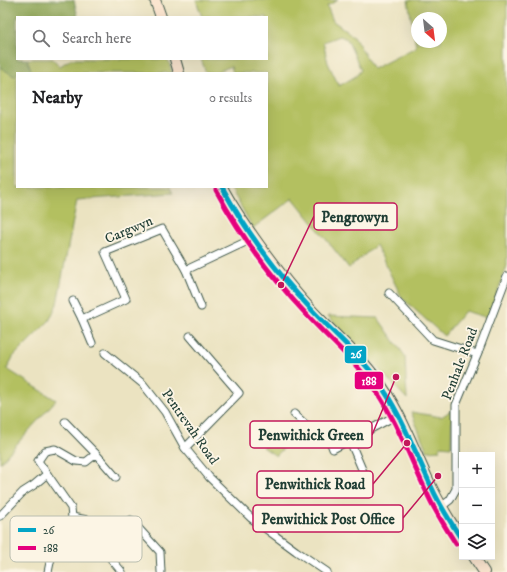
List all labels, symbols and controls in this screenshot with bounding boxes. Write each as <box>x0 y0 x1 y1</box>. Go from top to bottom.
north arrow <box>411 12 447 48</box>
search box <box>16 16 268 60</box>
icon: search <box>30 27 52 49</box>
text: Search here <box>62 29 131 48</box>
text: Nearby <box>32 87 82 109</box>
text: 0 results <box>209 90 252 106</box>
callout: Pengrowyn <box>314 203 397 230</box>
text: Pengrowyn <box>321 208 389 227</box>
street label: Cargwyn <box>102 212 156 248</box>
street label: Penhale Road <box>438 325 482 403</box>
line badge: 26 <box>344 345 367 364</box>
text: 26 <box>350 348 363 362</box>
line badge: 188 <box>354 371 384 390</box>
text: 188 <box>361 375 377 389</box>
street label: Pentrevah Road <box>157 386 223 468</box>
callout: Penwithick Green <box>250 421 372 448</box>
text: Penwithick Green <box>258 426 364 445</box>
map controls <box>459 452 495 560</box>
button: + <box>459 452 495 488</box>
callout: Penwithick Road <box>257 471 373 498</box>
text: Penwithick Road <box>265 475 366 494</box>
button: − <box>459 488 495 524</box>
callout: Penwithick Post Office <box>253 505 403 532</box>
text: Penwithick Post Office <box>261 510 395 529</box>
legend <box>10 516 142 562</box>
text: 26 <box>43 524 55 538</box>
button: layers <box>459 524 495 560</box>
text: 188 <box>43 542 59 556</box>

